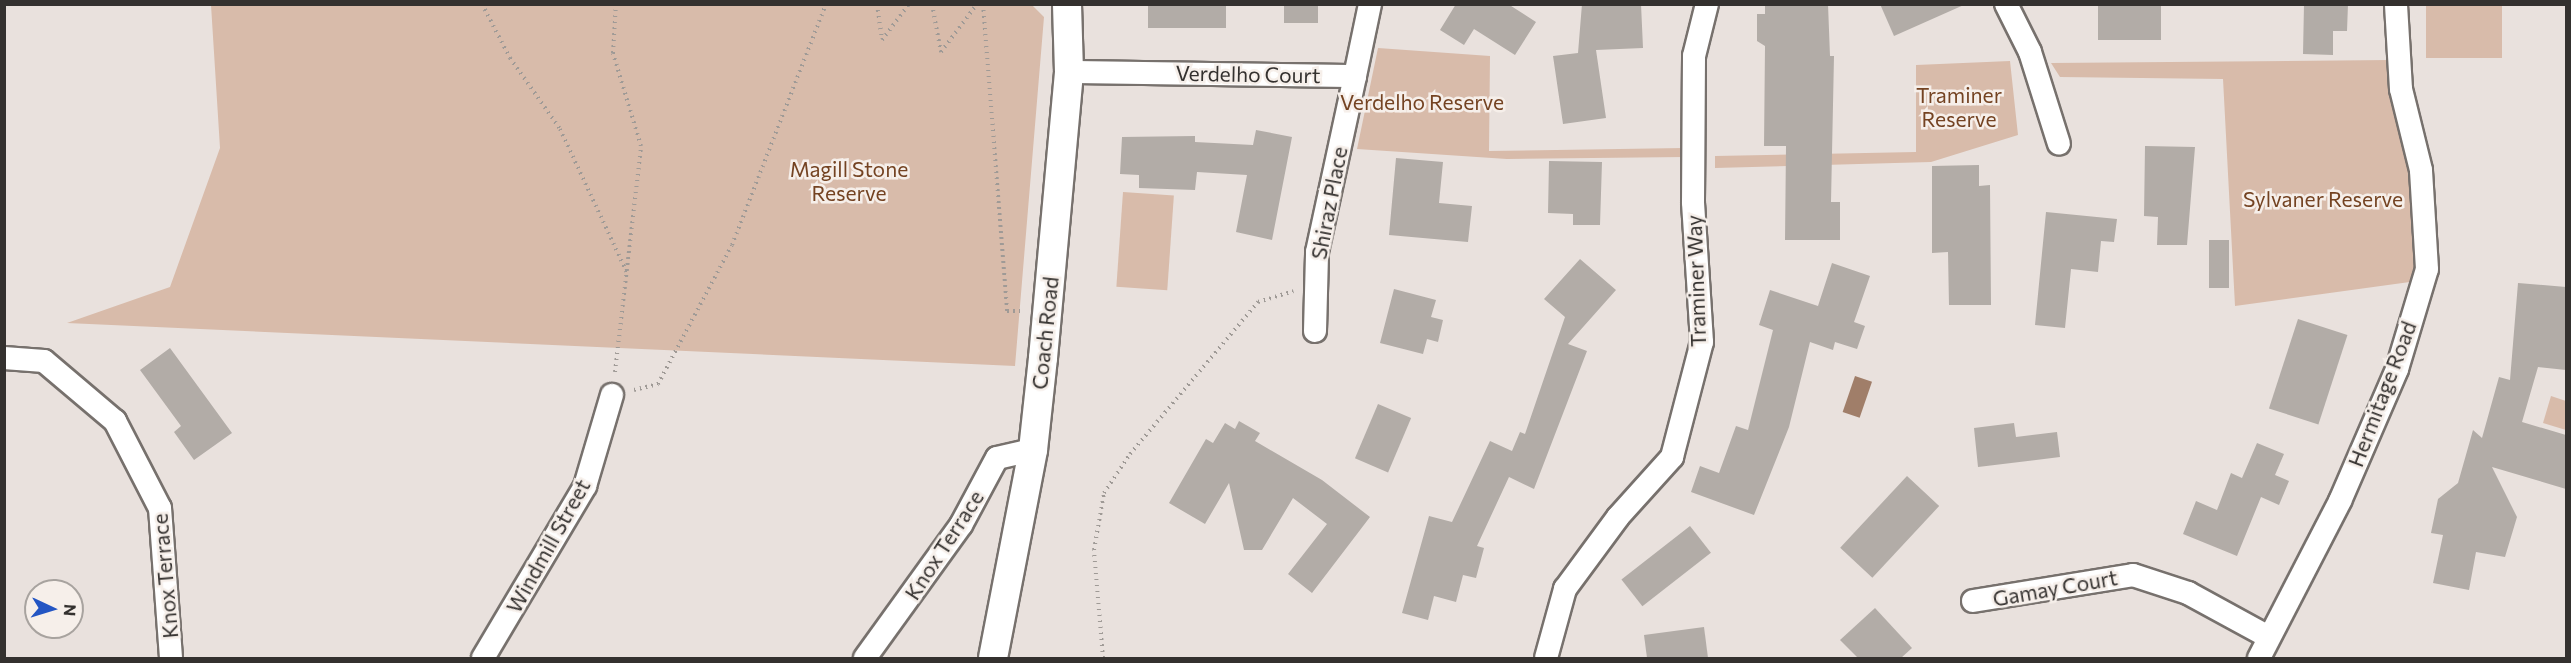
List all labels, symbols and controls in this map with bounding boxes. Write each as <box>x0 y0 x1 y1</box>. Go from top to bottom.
street label: Verdelho Court <box>1175 60 1321 88</box>
park label: Traminer Reserve <box>1916 82 2002 132</box>
park label: Verdelho Reserve <box>1340 89 1504 115</box>
street label: Shiraz Place <box>1306 144 1352 262</box>
park label: Magill Stone Reserve <box>790 156 908 206</box>
park label: Sylvaner Reserve <box>2243 186 2403 212</box>
street label: Traminer Way <box>1681 215 1711 347</box>
street label: Coach Road <box>1027 275 1063 391</box>
street label: Hermitage Road <box>2343 318 2421 470</box>
street label: Windmill Street <box>501 475 595 617</box>
street label: Knox Terrace <box>899 486 989 604</box>
street label: Knox Terrace <box>147 512 183 640</box>
street label: Gamay Court <box>1991 565 2119 611</box>
north arrow <box>24 579 84 639</box>
text: N <box>61 604 80 617</box>

